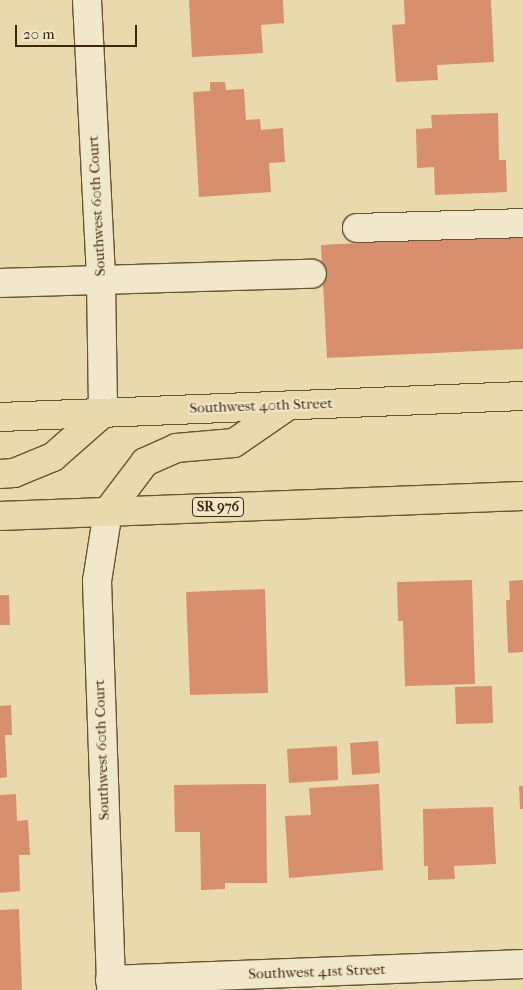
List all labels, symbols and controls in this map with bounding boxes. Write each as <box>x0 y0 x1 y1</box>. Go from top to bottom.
scale bar <box>18 15 140 47</box>
text: 20 m <box>23 25 55 43</box>
street label: Southwest 60th Court <box>84 135 110 277</box>
street label: Southwest 40th Street <box>189 395 333 417</box>
road number: SR 976 <box>192 496 244 518</box>
street label: Southwest 60th Court <box>91 679 113 821</box>
street label: Southwest 41st Street <box>248 961 386 983</box>

